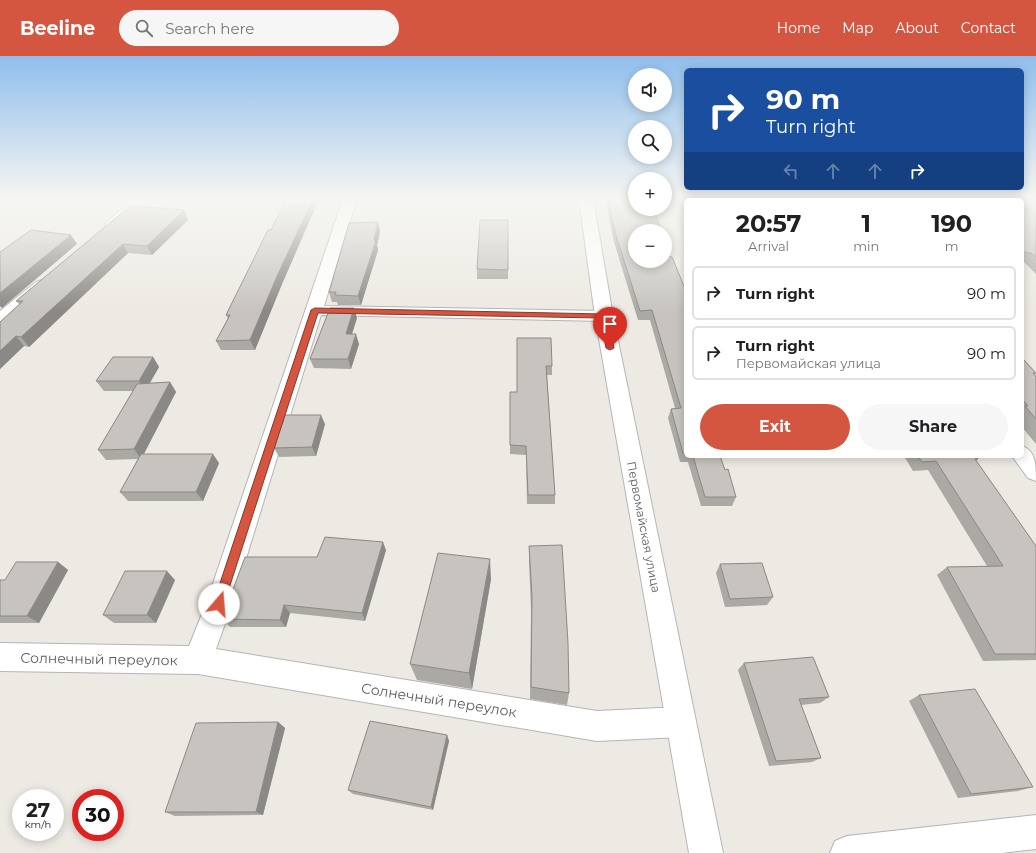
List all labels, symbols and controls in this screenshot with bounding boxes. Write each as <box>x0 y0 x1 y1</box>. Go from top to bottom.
search box <box>119 10 399 46</box>
text: Beeline <box>20 17 95 40</box>
icon: search <box>133 17 155 39</box>
text: Search here <box>165 19 254 38</box>
text: Home <box>777 19 820 37</box>
text: Map <box>842 19 873 37</box>
text: About <box>895 19 939 37</box>
text: Contact <box>961 19 1016 37</box>
map controls <box>628 68 672 268</box>
button: sound <box>628 68 672 112</box>
text: 90 m <box>766 82 840 116</box>
icon: right <box>700 84 752 136</box>
text: Turn right <box>766 116 856 138</box>
button: search <box>628 120 672 164</box>
icon: left <box>780 160 802 182</box>
icon: ahead <box>822 160 844 182</box>
icon: ahead <box>864 160 886 182</box>
icon: right <box>906 160 928 182</box>
button: + <box>628 172 672 216</box>
text: 20:57 <box>736 209 801 238</box>
text: 1 <box>862 209 871 238</box>
text: 190 <box>931 209 972 238</box>
button: − <box>628 224 672 268</box>
text: Arrival <box>748 238 789 254</box>
text: min <box>853 238 879 254</box>
text: m <box>945 238 959 254</box>
icon: right <box>702 282 724 304</box>
text: Turn right <box>736 284 815 303</box>
text: 90 m <box>967 284 1006 303</box>
pin <box>593 307 627 348</box>
icon: arrive <box>599 313 621 335</box>
text: Turn right <box>736 336 815 355</box>
icon: right <box>702 342 724 364</box>
text: 90 m <box>967 344 1006 363</box>
text: Первомайская улица <box>736 355 881 371</box>
button: Exit <box>700 404 850 450</box>
button: Share <box>858 404 1008 450</box>
street label: Первомайская улица <box>624 460 664 594</box>
position arrow <box>198 583 240 625</box>
street label: Солнечный переулок <box>20 649 178 669</box>
street label: Солнечный переулок <box>360 679 518 721</box>
speed limit sign: 30 <box>72 789 124 841</box>
text: 27 <box>26 798 50 822</box>
text: km/h <box>25 818 51 831</box>

